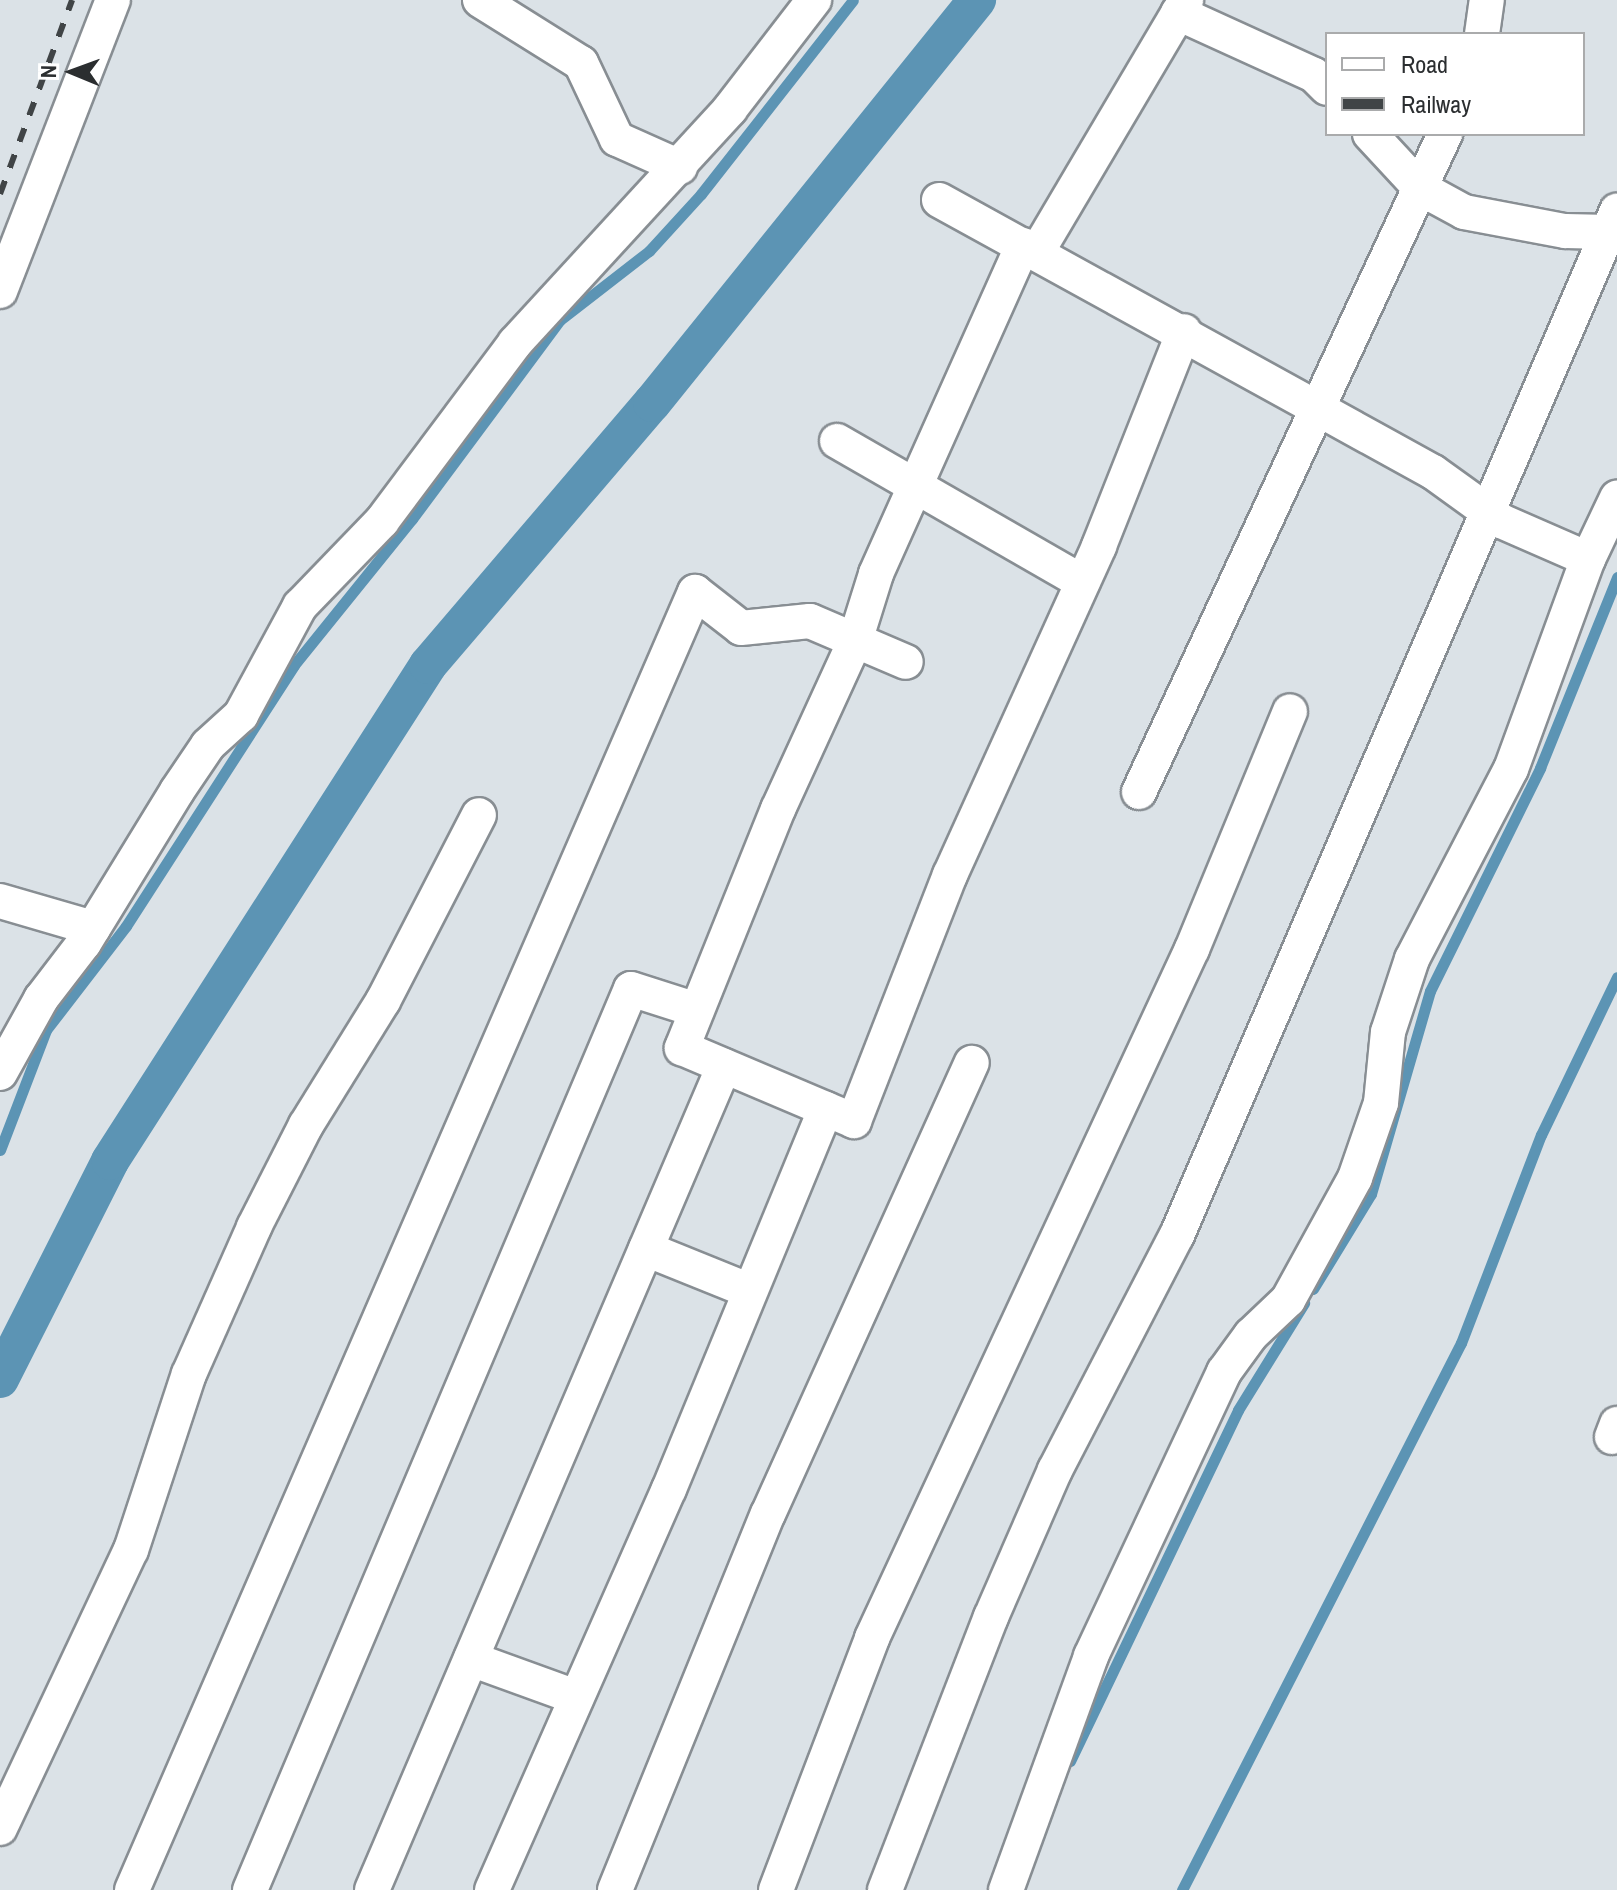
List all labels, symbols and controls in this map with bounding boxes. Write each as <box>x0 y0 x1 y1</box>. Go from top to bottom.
north arrow <box>32 32 112 112</box>
legend <box>1325 32 1585 136</box>
text: Road <box>1401 48 1448 80</box>
text: N <box>33 65 63 78</box>
text: Railway <box>1401 88 1471 120</box>

